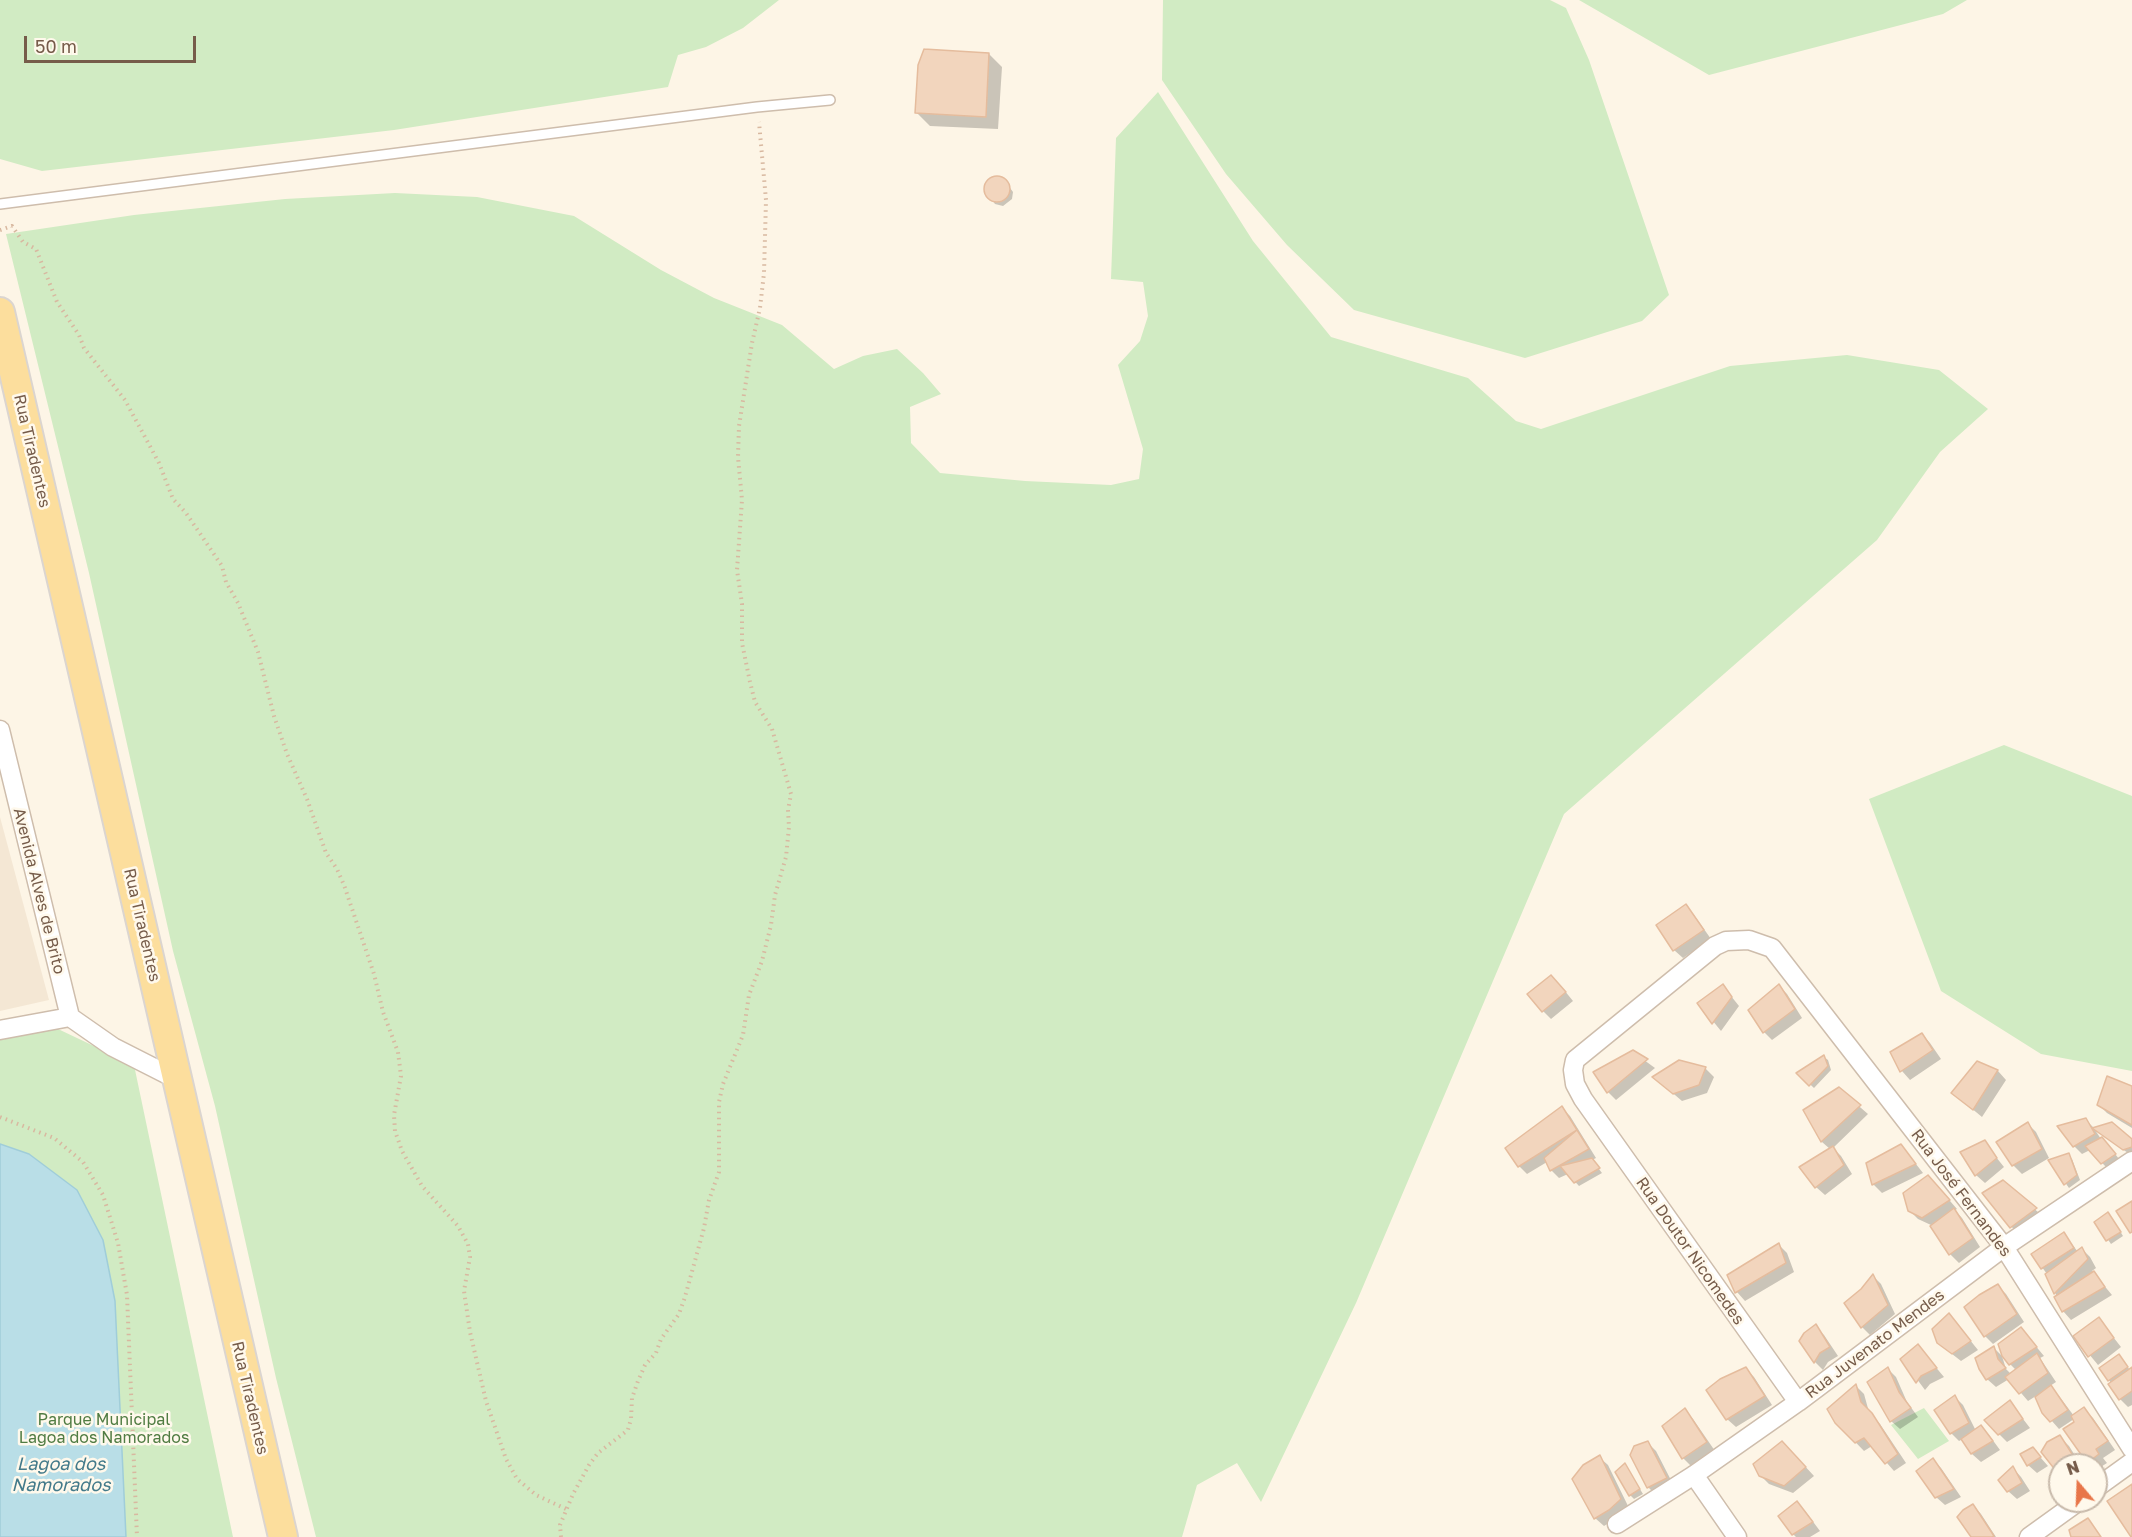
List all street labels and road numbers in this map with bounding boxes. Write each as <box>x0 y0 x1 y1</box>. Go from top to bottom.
street label: Rua Tiradentes <box>10 393 54 509</box>
street label: Avenida Alves de Brito <box>9 806 69 976</box>
street label: Rua Tiradentes <box>120 867 164 983</box>
street label: Rua José Fernandes <box>1907 1125 2015 1261</box>
street label: Rua Doutor Nicomedes <box>1632 1173 1748 1329</box>
street label: Rua Juvenato Mendes <box>1802 1285 1948 1403</box>
street label: Rua Tiradentes <box>228 1340 272 1456</box>

